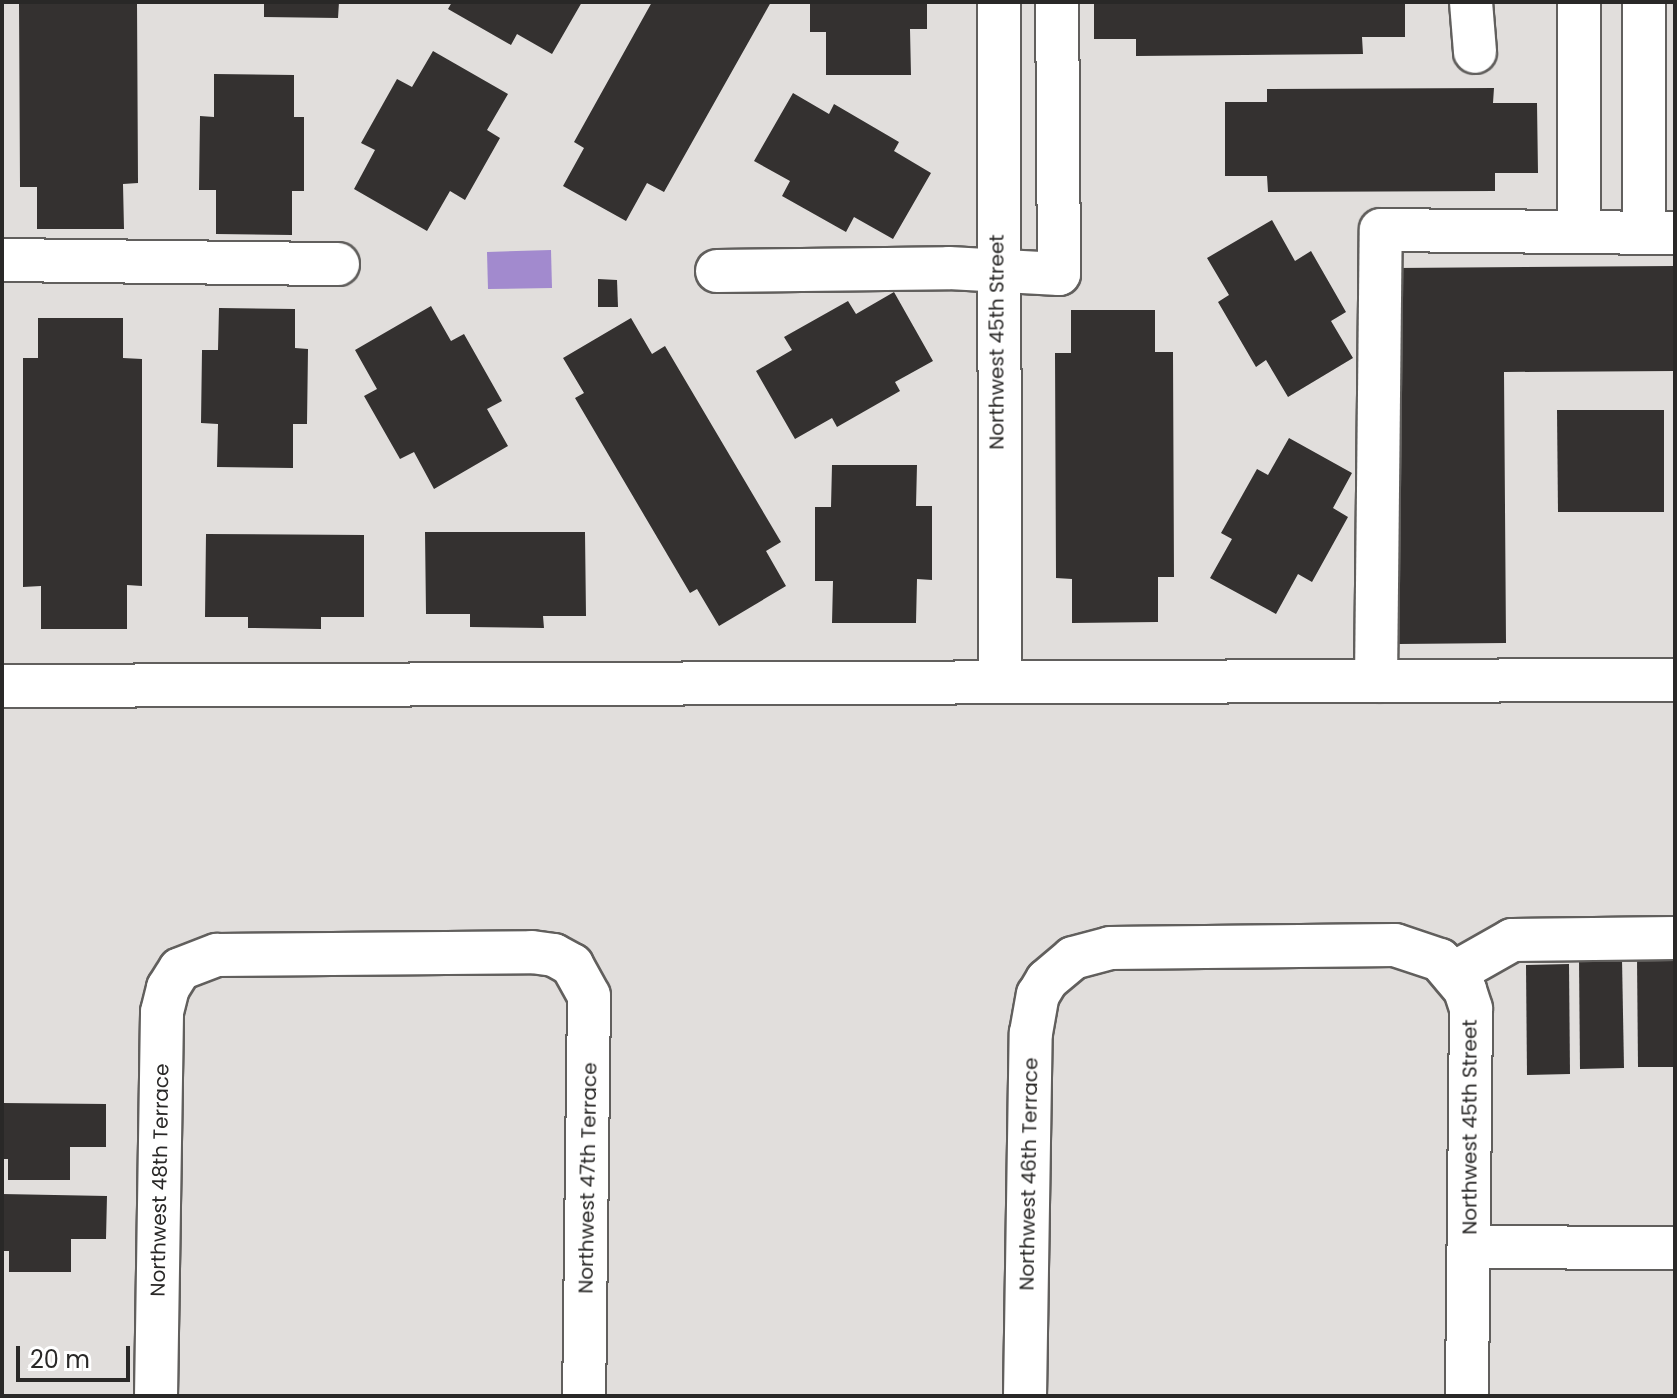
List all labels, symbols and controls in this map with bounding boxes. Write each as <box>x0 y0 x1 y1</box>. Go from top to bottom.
street label: Northwest 45th Street <box>985 234 1009 450</box>
street label: Northwest 45th Street <box>1458 1019 1482 1235</box>
street label: Northwest 46th Terrace <box>1015 1057 1043 1291</box>
street label: Northwest 47th Terrace <box>574 1062 602 1294</box>
street label: Northwest 48th Terrace <box>146 1063 174 1297</box>
scale bar <box>20 1330 134 1380</box>
text: 20 m <box>30 1343 90 1376</box>

